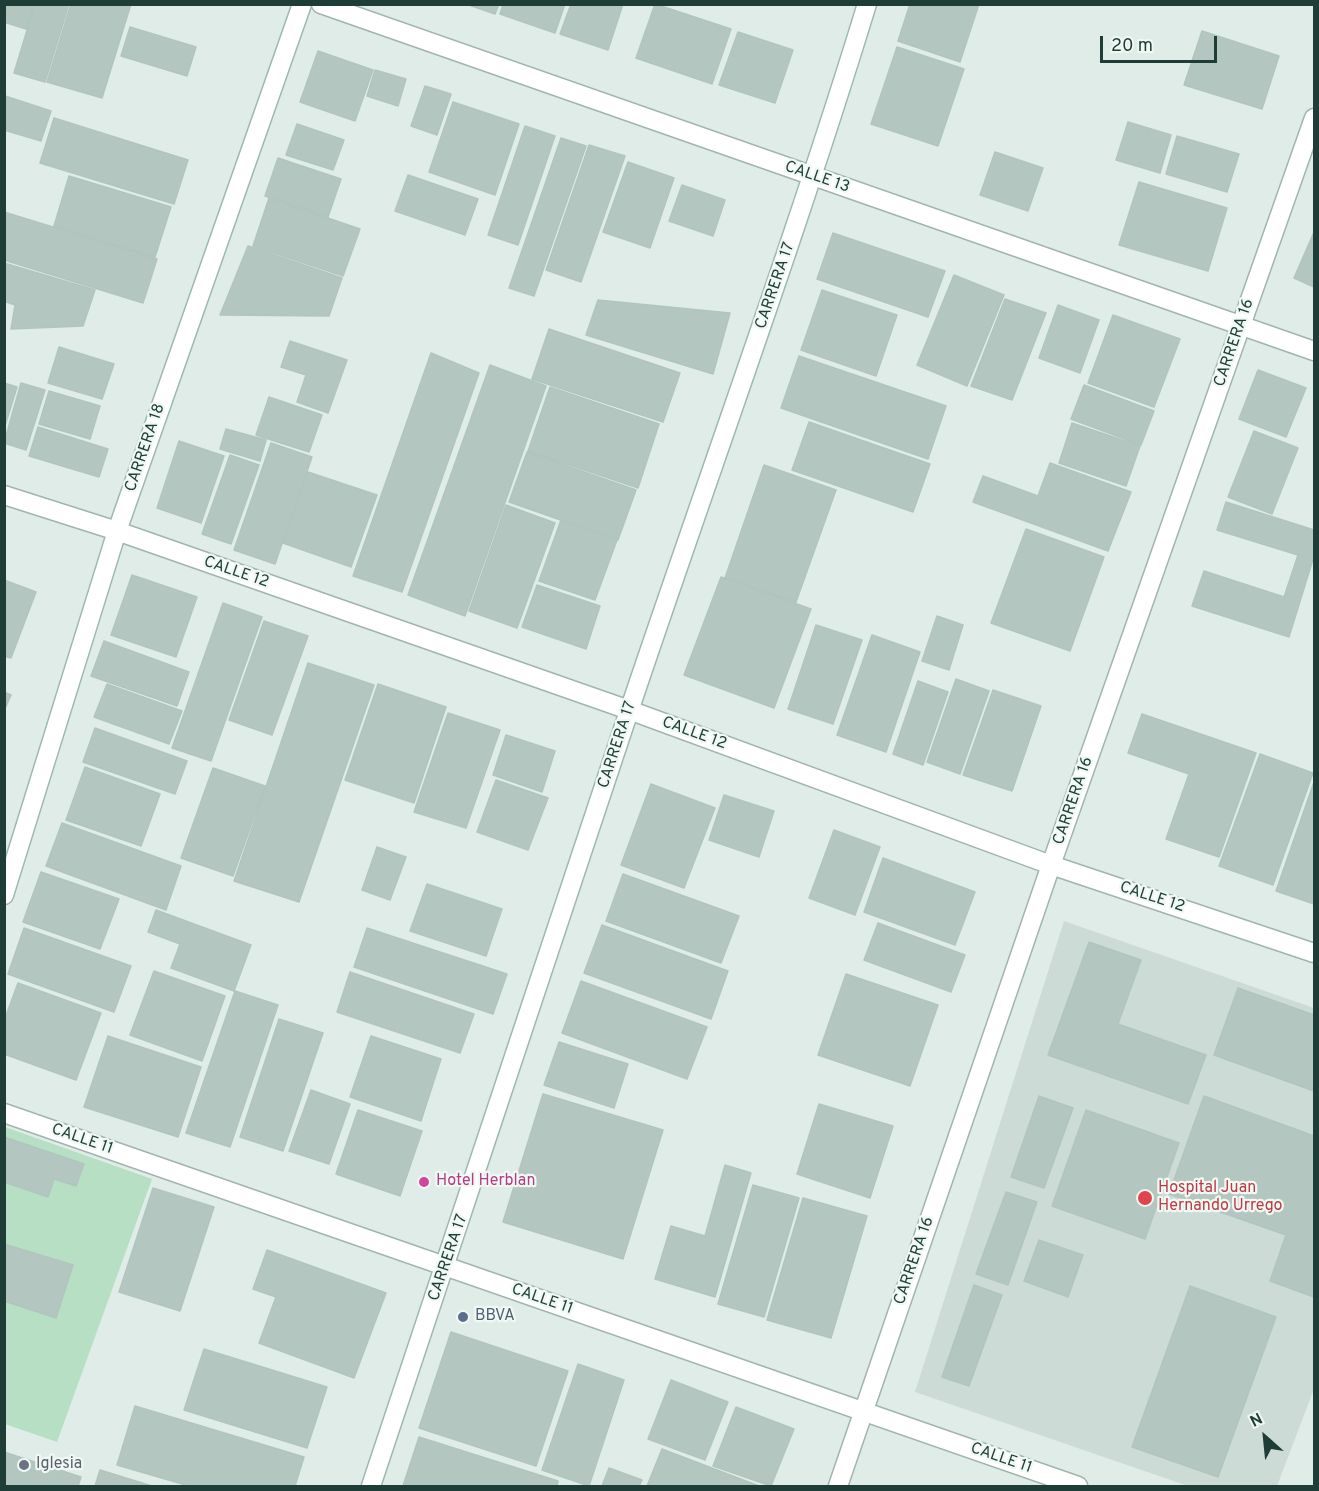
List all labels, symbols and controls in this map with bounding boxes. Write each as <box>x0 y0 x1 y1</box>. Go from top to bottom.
scale bar <box>1103 24 1220 62</box>
text: 20 m <box>1111 35 1153 58</box>
street label: CALLE 13 <box>782 158 852 198</box>
street label: CARRERA 17 <box>752 240 800 332</box>
street label: CARRERA 16 <box>1211 297 1259 389</box>
street label: CARRERA 18 <box>122 401 170 495</box>
street label: CALLE 12 <box>201 553 271 593</box>
street label: CARRERA 17 <box>595 699 641 791</box>
street label: CALLE 12 <box>659 713 729 755</box>
street label: CARRERA 16 <box>1050 755 1098 847</box>
street label: CALLE 12 <box>1117 878 1187 918</box>
street label: CALLE 11 <box>49 1121 115 1159</box>
place label: Hotel Herblan <box>436 1172 535 1192</box>
marker: Hotel Herblan <box>417 1175 431 1189</box>
place label: Hospital Juan Hernando Urrego <box>1158 1179 1283 1217</box>
marker: Hospital Juan Hernando Urrego <box>1136 1189 1154 1207</box>
street label: CARRERA 17 <box>425 1212 473 1304</box>
street label: CARRERA 16 <box>891 1215 939 1307</box>
street label: CALLE 11 <box>509 1281 575 1319</box>
place label: BBVA <box>475 1307 515 1327</box>
marker: BBVA <box>456 1310 470 1324</box>
north arrow <box>1235 1407 1295 1467</box>
text: N <box>1247 1409 1266 1432</box>
street label: CALLE 11 <box>968 1440 1034 1478</box>
place label: Iglesia <box>36 1455 82 1475</box>
marker: Iglesia <box>17 1458 31 1472</box>

